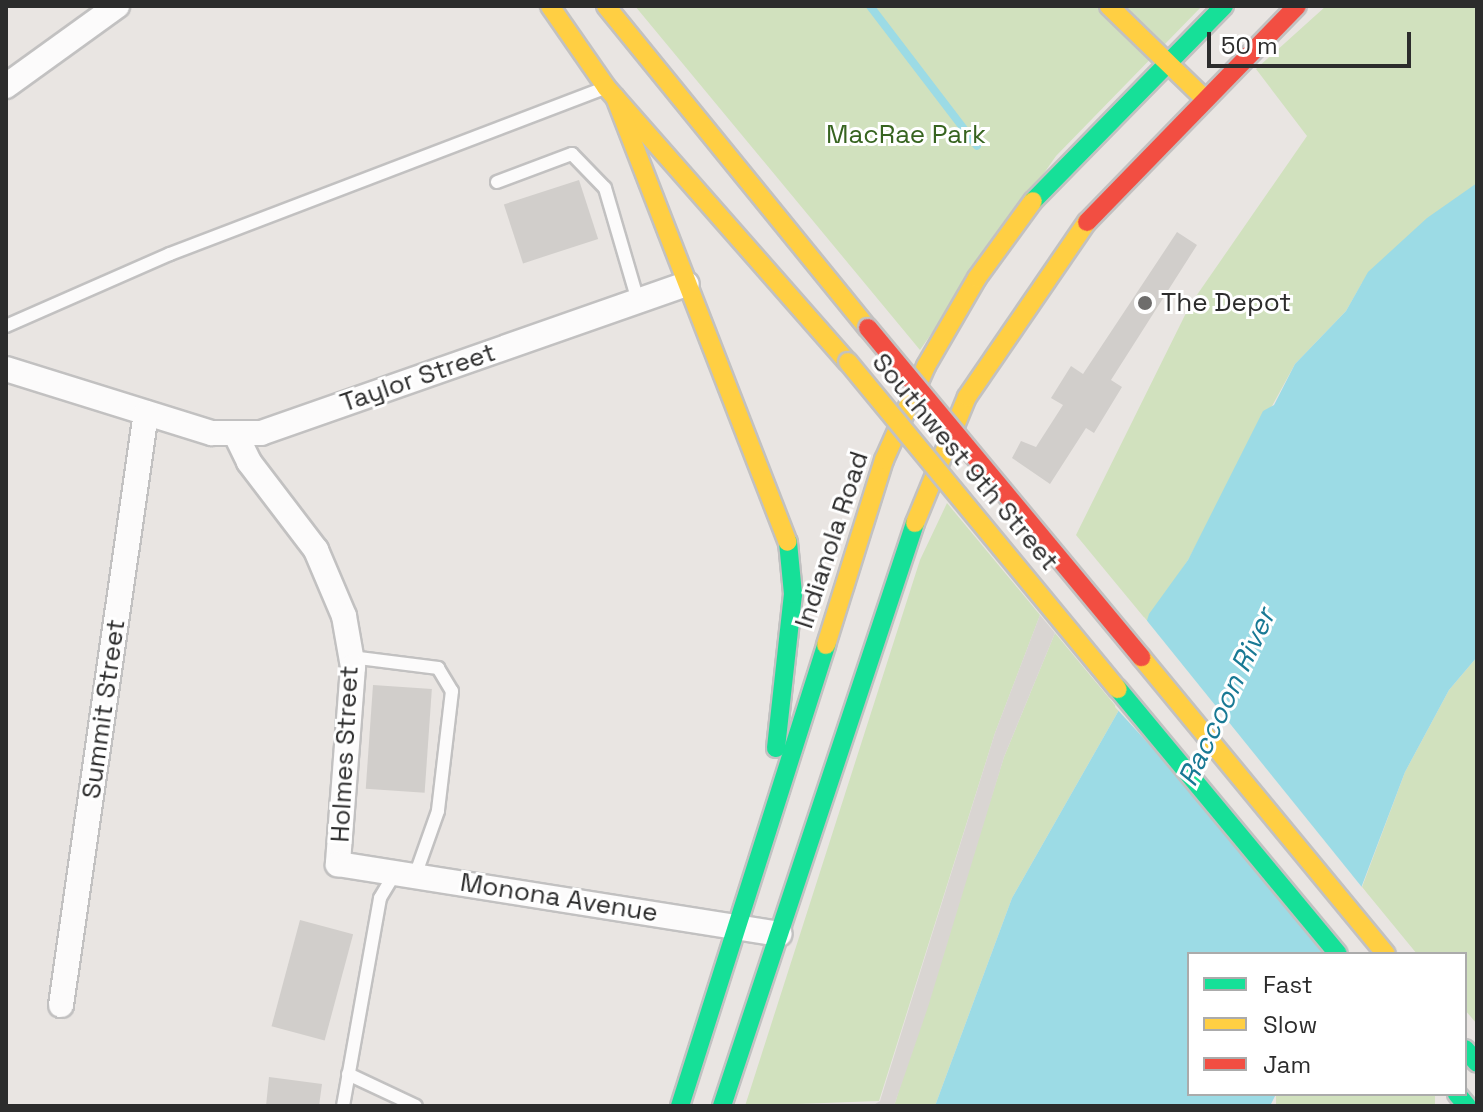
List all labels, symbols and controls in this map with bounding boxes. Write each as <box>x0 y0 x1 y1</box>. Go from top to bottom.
scale bar <box>1211 16 1415 66</box>
text: 50 m <box>1221 30 1278 61</box>
park label: MacRae Park <box>826 119 986 151</box>
place label: The Depot <box>1161 287 1291 319</box>
marker: The Depot <box>1136 294 1154 312</box>
street label: Taylor Street <box>336 337 500 419</box>
street label: Southwest 9th Street <box>865 347 1065 577</box>
street label: Indianola Road <box>789 448 875 632</box>
water label: Raccoon River <box>1170 603 1282 791</box>
street label: Summit Street <box>76 617 132 801</box>
street label: Holmes Street <box>325 665 365 843</box>
street label: Monona Avenue <box>458 867 660 929</box>
legend <box>1187 952 1467 1096</box>
text: Fast <box>1263 969 1313 1000</box>
text: Slow <box>1263 1009 1317 1040</box>
text: Jam <box>1263 1049 1311 1080</box>

